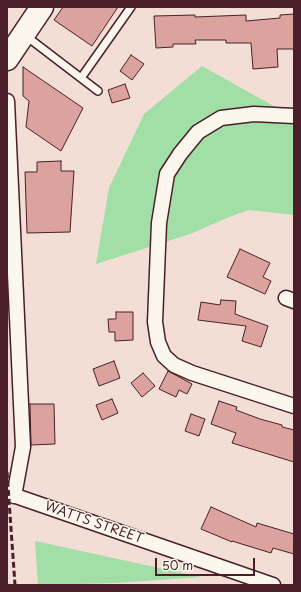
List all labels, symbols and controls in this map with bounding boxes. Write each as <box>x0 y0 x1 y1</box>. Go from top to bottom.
street label: WATTS STREET <box>43 499 145 547</box>
scale bar <box>157 550 257 576</box>
text: 50 m <box>162 556 193 574</box>

